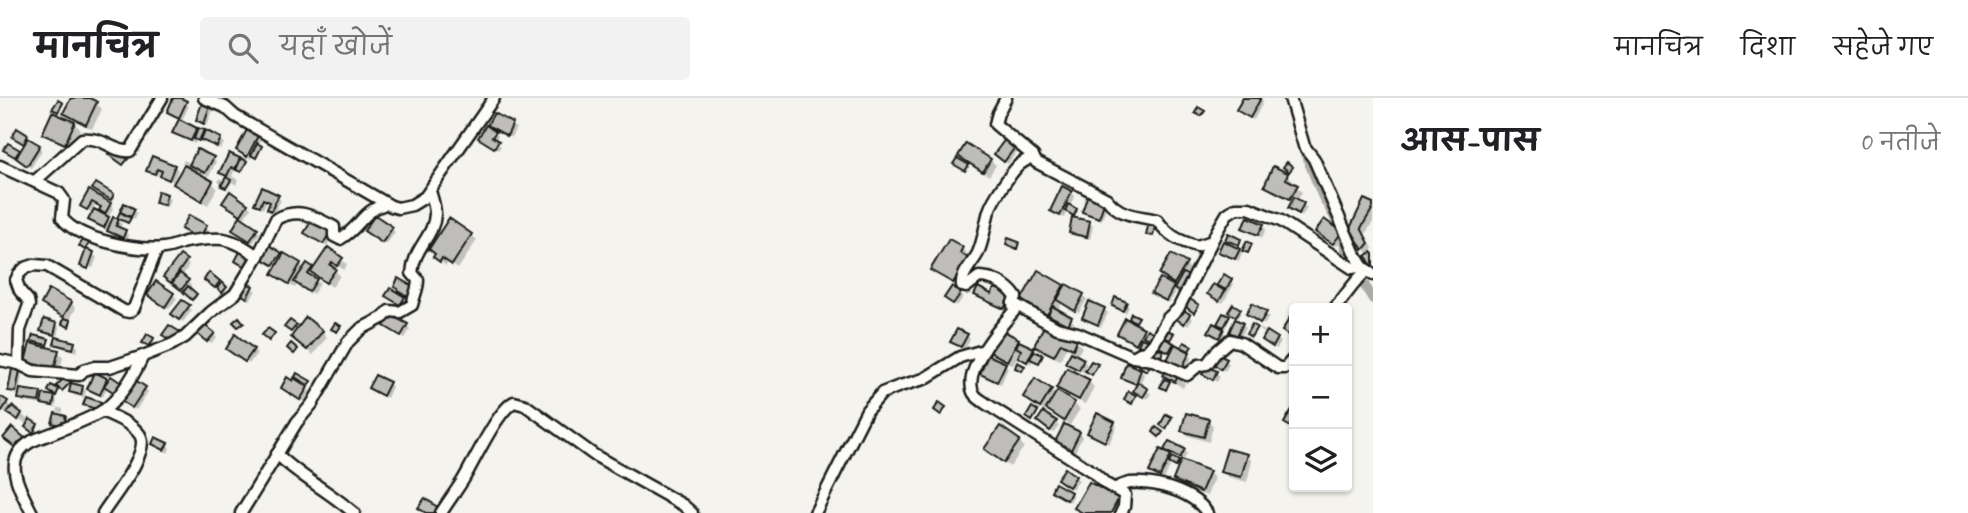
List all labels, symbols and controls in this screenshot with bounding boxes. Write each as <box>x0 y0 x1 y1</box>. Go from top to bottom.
search box <box>200 17 690 80</box>
text: मानचित्र <box>35 26 158 70</box>
icon: search <box>224 29 262 67</box>
text: यहाँ खोजें <box>280 31 392 65</box>
text: मानचित्र <box>1615 33 1703 64</box>
text: दिशा <box>1741 33 1795 64</box>
text: सहेजे गए <box>1833 33 1933 64</box>
text: आस-पास <box>1401 123 1539 162</box>
text: 0 नतीजे <box>1861 129 1940 159</box>
map controls <box>1289 303 1352 492</box>
button: + <box>1289 303 1352 366</box>
button: − <box>1289 366 1352 429</box>
button: layers <box>1289 429 1352 492</box>

